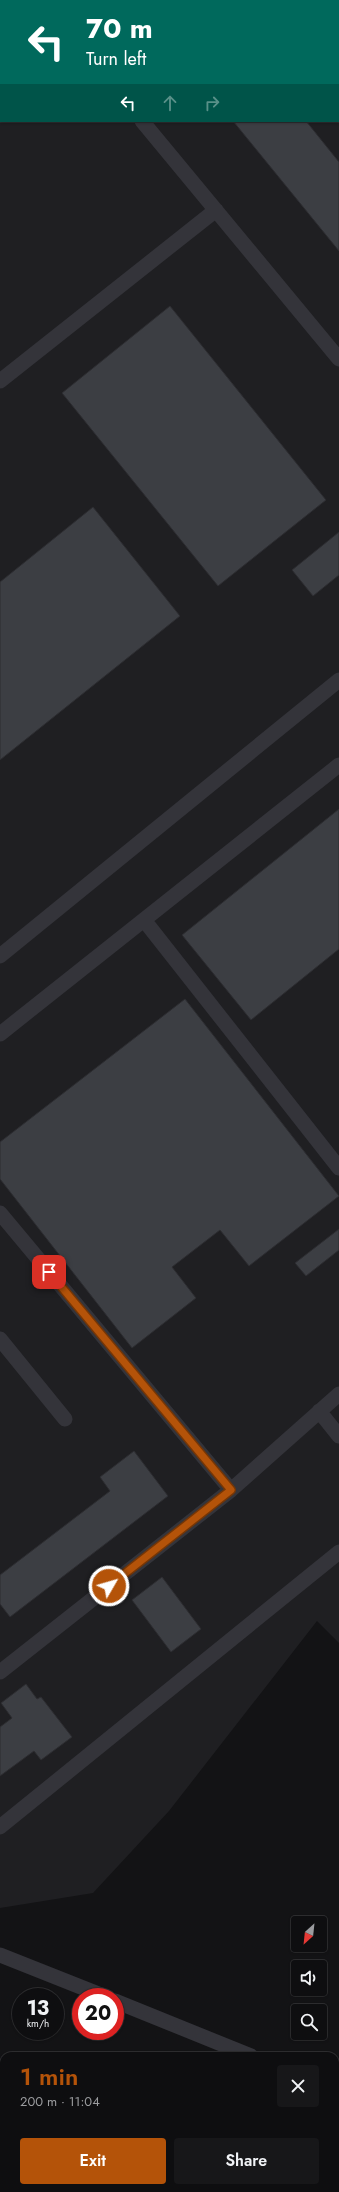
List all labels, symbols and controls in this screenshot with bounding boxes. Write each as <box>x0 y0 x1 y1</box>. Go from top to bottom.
text: 70 m <box>86 8 153 49</box>
icon: left <box>20 16 72 68</box>
text: Turn left <box>86 46 146 72</box>
icon: left <box>117 92 139 114</box>
icon: ahead <box>159 92 181 114</box>
icon: right <box>201 92 223 114</box>
pin <box>32 1255 66 1289</box>
icon: arrive <box>38 1261 60 1283</box>
position arrow <box>88 1565 130 1607</box>
north arrow <box>291 1916 327 1952</box>
map controls <box>291 1916 327 2040</box>
button: sound <box>291 1960 327 1996</box>
speed limit sign: 20 <box>72 1988 124 2040</box>
text: 13 <box>27 1994 49 2023</box>
button: search <box>291 2004 327 2040</box>
text: km/h <box>27 2016 49 2031</box>
text: 1 min <box>20 2059 78 2094</box>
button: close <box>277 2065 319 2107</box>
text: 200 m · 11:04 <box>20 2092 100 2111</box>
button: Exit <box>20 2138 166 2184</box>
button: Share <box>174 2138 319 2184</box>

